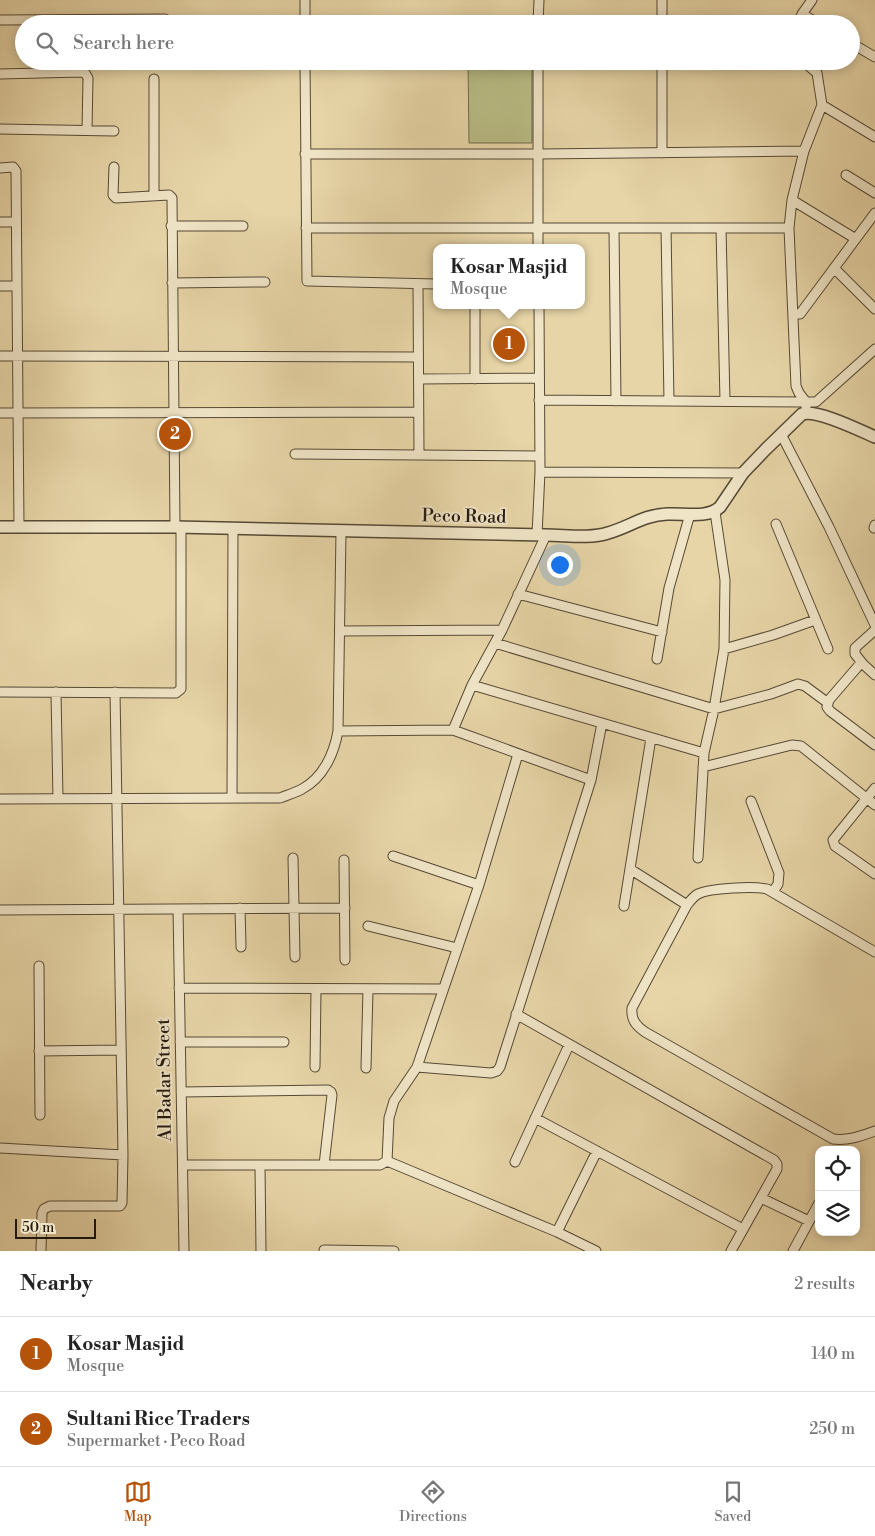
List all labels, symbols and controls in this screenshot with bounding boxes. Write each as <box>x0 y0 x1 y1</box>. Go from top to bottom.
search box <box>15 15 860 70</box>
icon: search <box>33 29 61 57</box>
text: Search here <box>73 31 174 55</box>
popup <box>433 244 585 309</box>
text: Kosar Masjid <box>450 255 568 279</box>
text: Mosque <box>450 279 507 299</box>
pin: 1 <box>493 325 525 363</box>
pin: 2 <box>159 415 191 453</box>
street label: Peco Road <box>421 504 507 529</box>
your location <box>547 552 573 578</box>
street label: Al Badar Street <box>152 1018 177 1143</box>
map controls <box>815 1146 860 1236</box>
button: locate <box>815 1146 860 1191</box>
button: layers <box>815 1191 860 1236</box>
scale bar <box>15 1216 96 1239</box>
text: 50 m <box>22 1219 54 1237</box>
text: Nearby <box>20 1271 93 1297</box>
text: 2 results <box>794 1274 855 1294</box>
text: Kosar Masjid <box>67 1332 185 1356</box>
text: 1 <box>32 1344 40 1364</box>
text: 140 m <box>811 1344 855 1364</box>
text: Mosque <box>67 1356 124 1376</box>
text: Sultani Rice Traders <box>67 1407 250 1431</box>
text: 2 <box>31 1419 41 1439</box>
text: 250 m <box>809 1419 855 1439</box>
text: Supermarket · Peco Road <box>67 1431 245 1451</box>
tab: Map <box>124 1478 152 1526</box>
tab: Directions <box>399 1478 467 1526</box>
tab: Saved <box>714 1478 751 1526</box>

